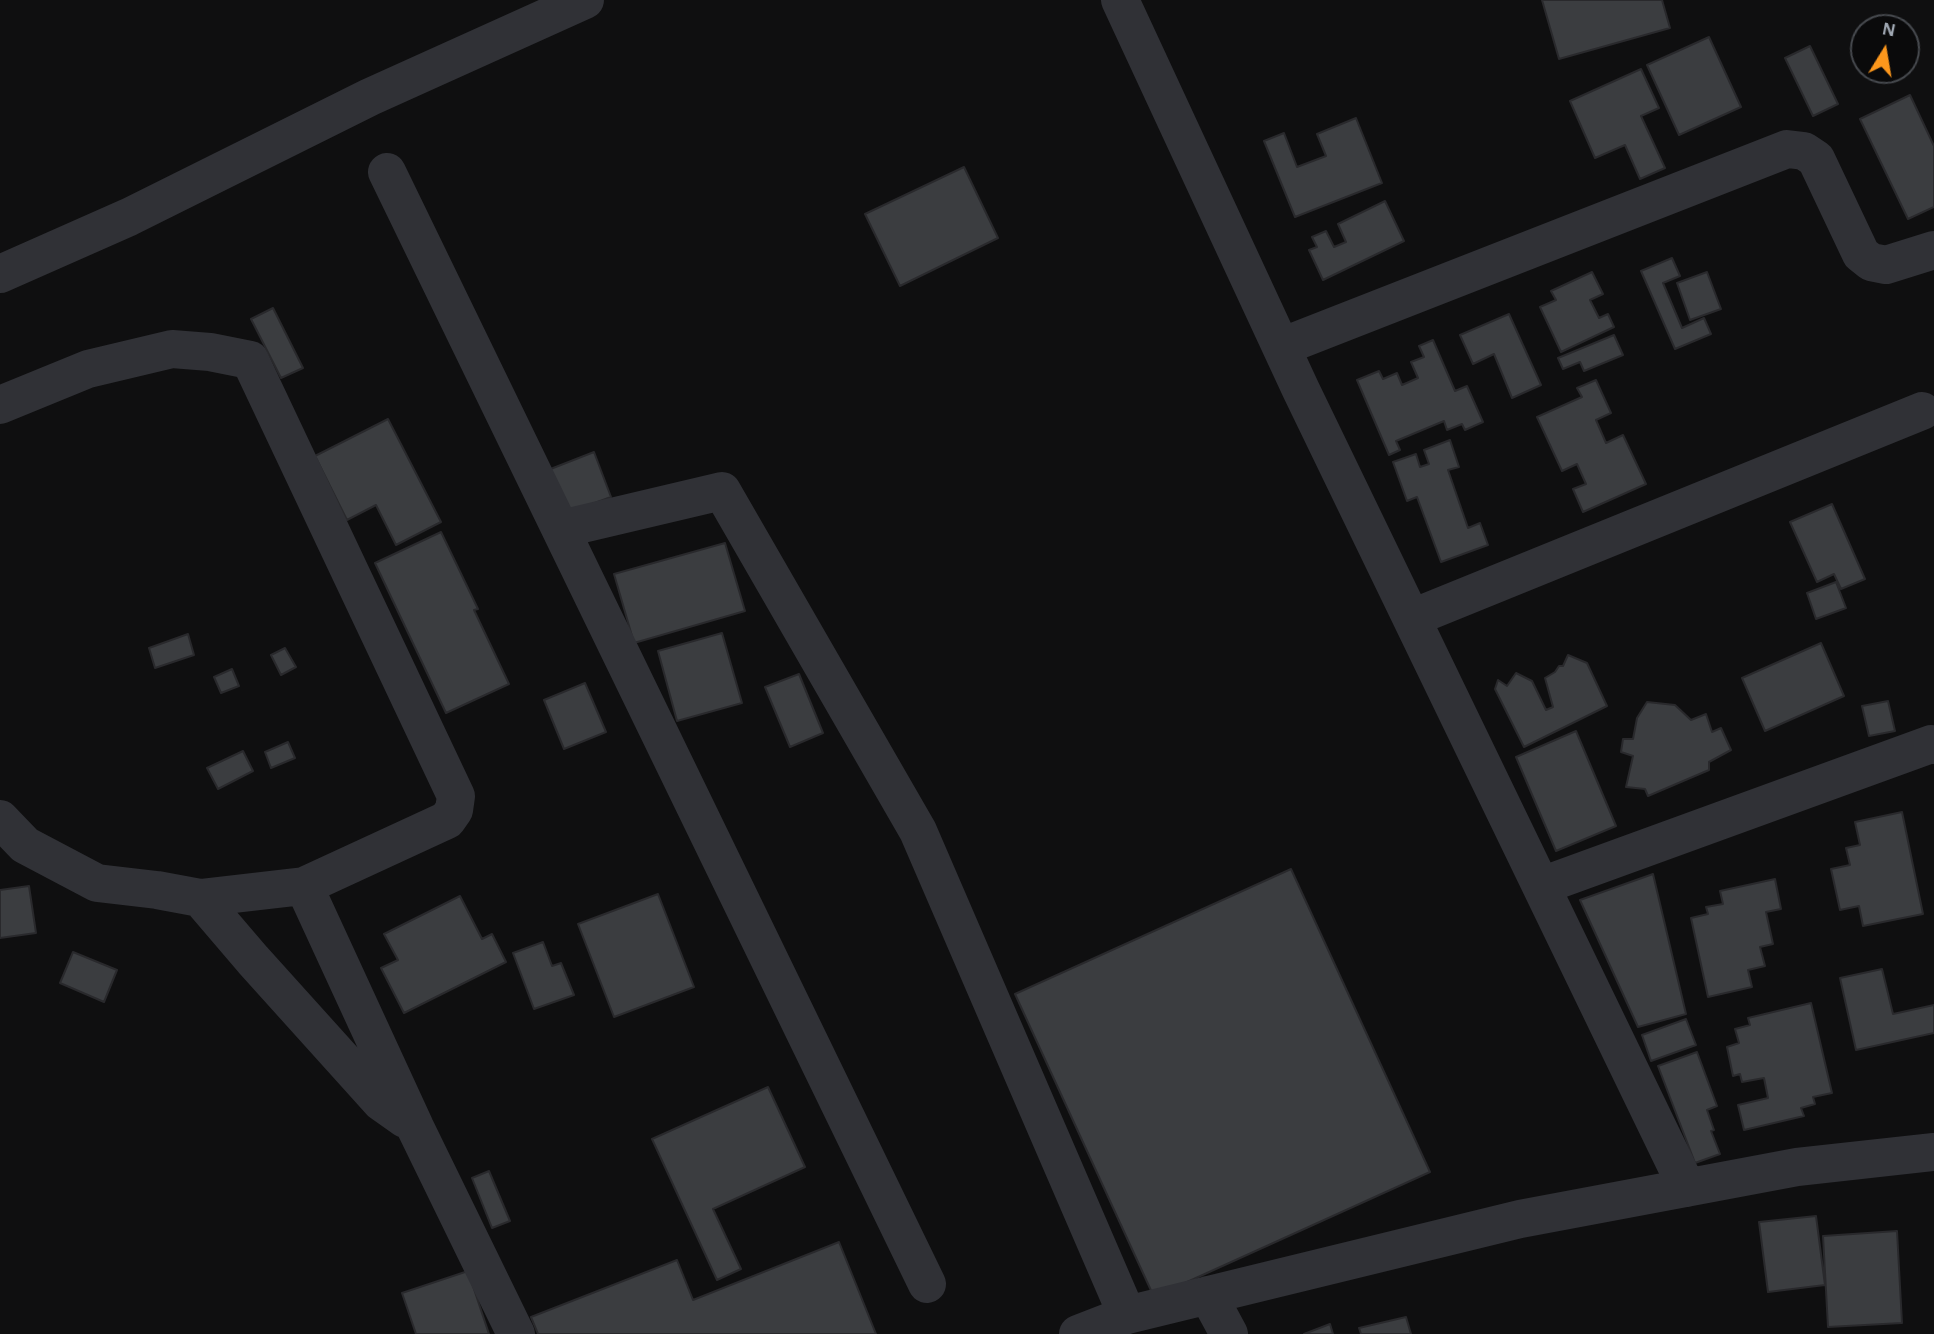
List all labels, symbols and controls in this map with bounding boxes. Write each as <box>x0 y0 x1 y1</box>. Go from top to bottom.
north arrow <box>1850 14 1920 84</box>
text: N <box>1880 19 1897 40</box>

